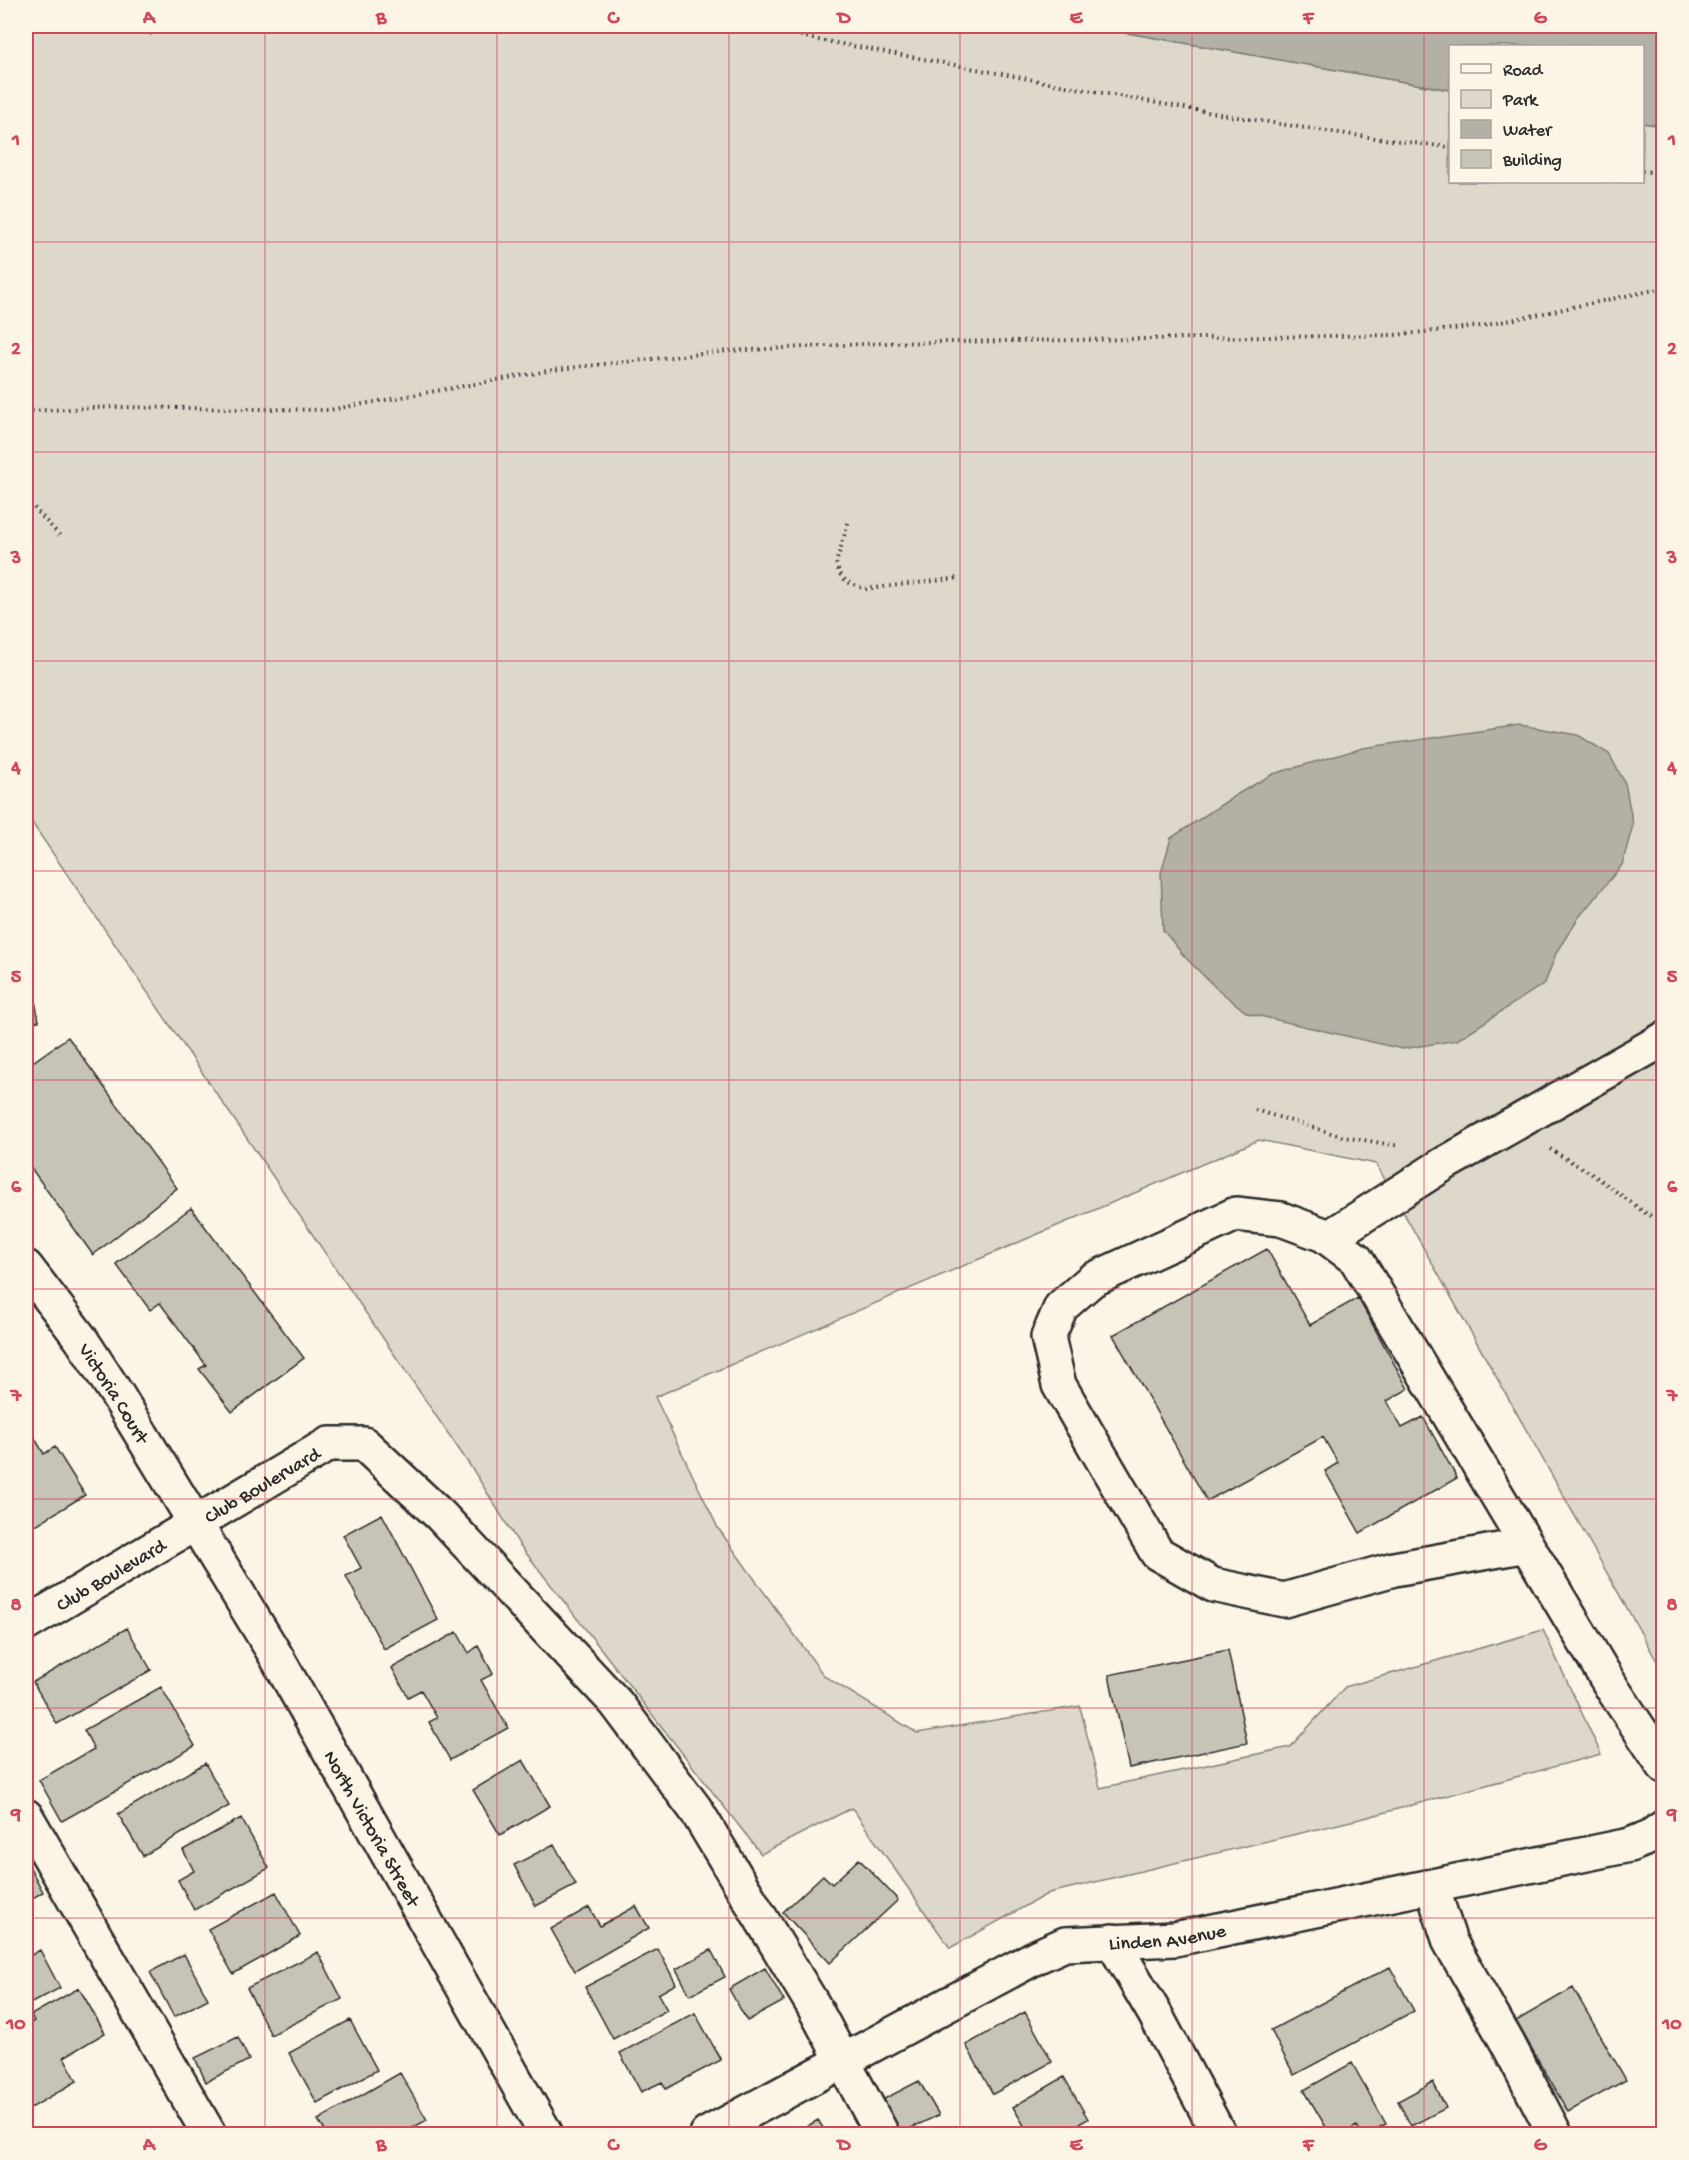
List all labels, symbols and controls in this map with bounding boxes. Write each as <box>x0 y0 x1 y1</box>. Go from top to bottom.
text: A <box>142 8 157 31</box>
text: B <box>375 8 387 31</box>
text: C <box>607 8 621 31</box>
text: D <box>835 8 851 31</box>
text: E <box>1070 8 1084 31</box>
text: F <box>1302 8 1315 31</box>
text: G <box>1534 8 1548 31</box>
legend <box>1449 45 1644 183</box>
text: Road <box>1503 61 1544 82</box>
text: Park <box>1502 91 1539 112</box>
text: Water <box>1503 121 1553 142</box>
text: 1 <box>11 130 20 153</box>
text: 1 <box>1667 130 1676 153</box>
text: Building <box>1502 151 1562 172</box>
text: 2 <box>11 339 21 362</box>
text: 2 <box>1667 339 1677 362</box>
text: 3 <box>10 548 21 571</box>
text: 3 <box>1666 548 1677 571</box>
text: 4 <box>10 758 21 781</box>
text: 4 <box>1666 758 1677 781</box>
text: 5 <box>11 967 22 990</box>
text: 5 <box>1667 967 1678 990</box>
text: 6 <box>11 1177 22 1200</box>
text: 6 <box>1667 1177 1678 1200</box>
street label: Victoria Court <box>71 1339 153 1450</box>
text: 7 <box>10 1386 23 1409</box>
text: 7 <box>1666 1386 1679 1409</box>
street label: Club Boulervard <box>201 1443 327 1530</box>
street label: Club Boulevard <box>53 1534 173 1618</box>
text: 8 <box>11 1595 22 1618</box>
text: 8 <box>1667 1595 1678 1618</box>
street label: North Victoria Street <box>317 1747 424 1913</box>
text: 9 <box>10 1805 21 1828</box>
text: 9 <box>1666 1805 1677 1828</box>
street label: Linden Avenue <box>1108 1921 1229 1957</box>
text: 10 <box>5 2014 26 2037</box>
text: 10 <box>1661 2014 1682 2037</box>
text: A <box>142 2135 157 2158</box>
text: B <box>375 2135 387 2158</box>
text: C <box>607 2135 621 2158</box>
text: D <box>835 2135 851 2158</box>
text: E <box>1070 2135 1084 2158</box>
text: F <box>1302 2135 1315 2158</box>
text: G <box>1534 2135 1548 2158</box>

